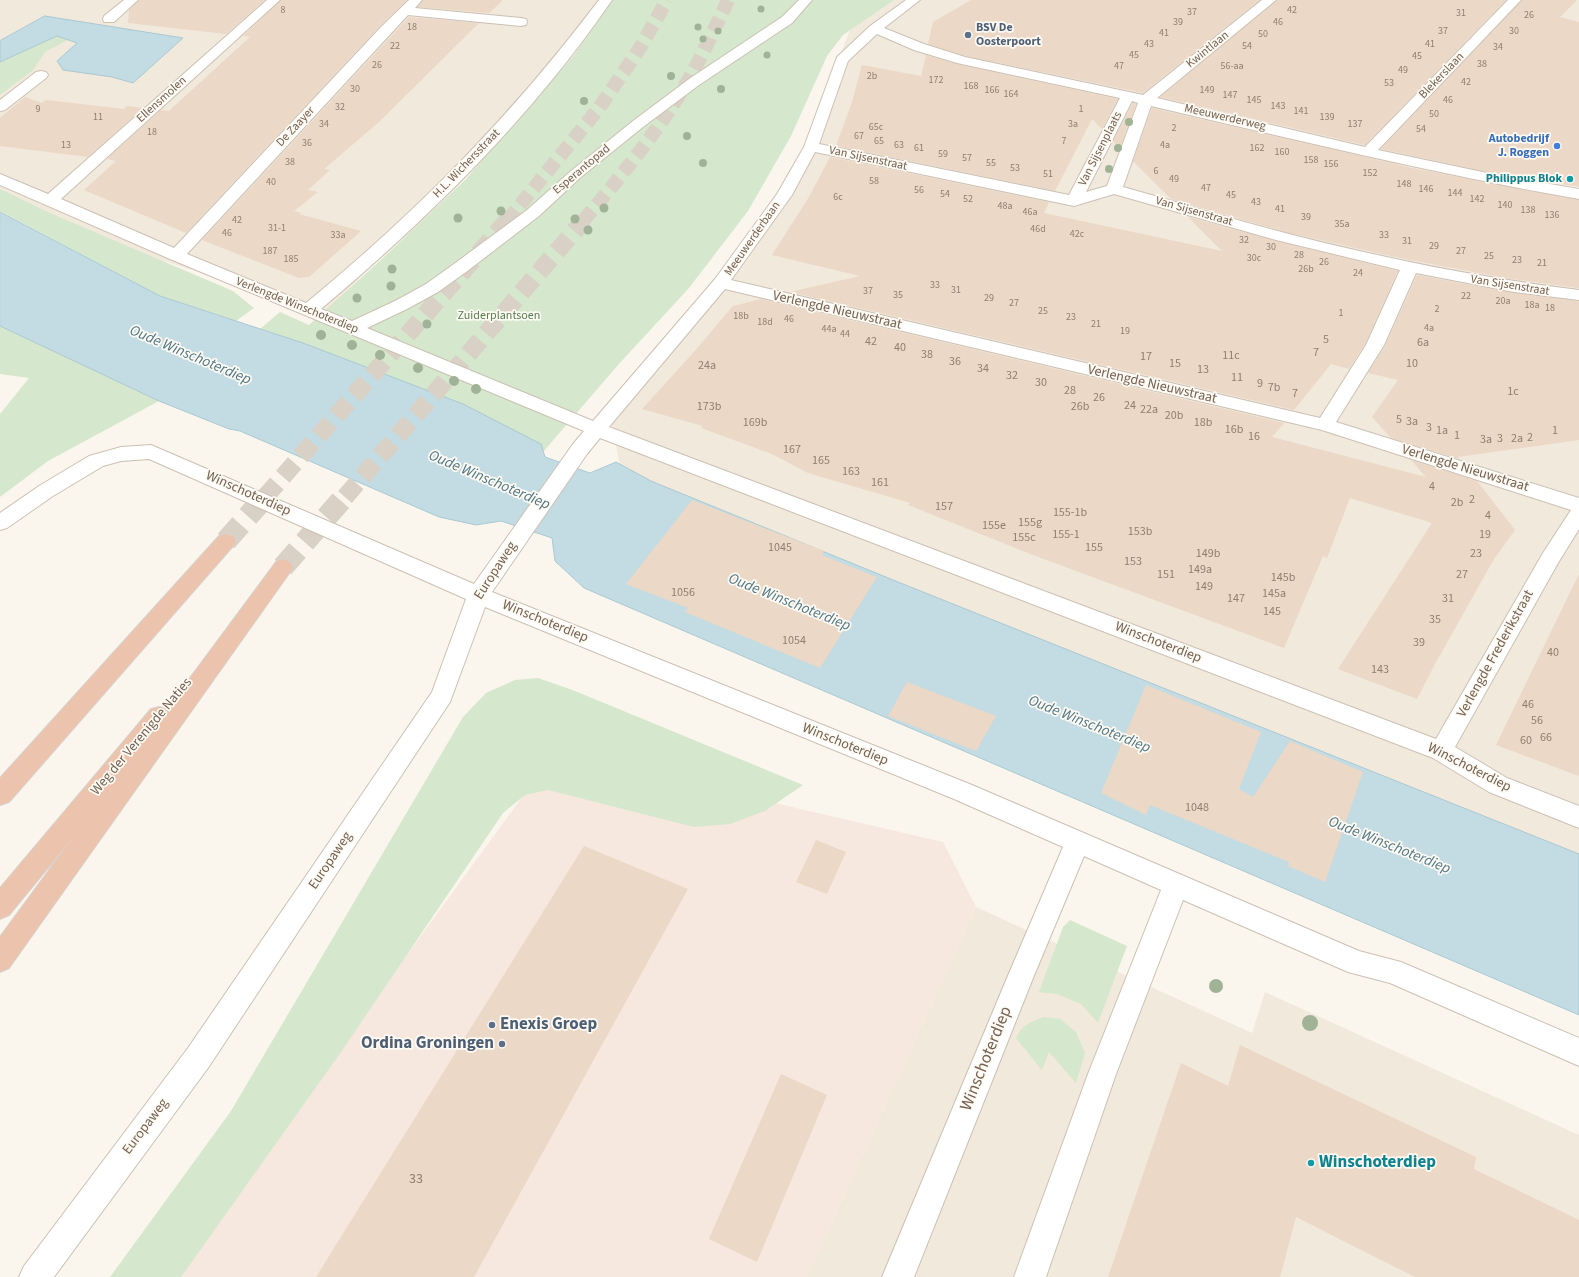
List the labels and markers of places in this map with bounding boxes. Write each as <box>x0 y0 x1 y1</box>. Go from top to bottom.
place label: BSV De Oosterpoort <box>976 21 1041 49</box>
marker: BSV De Oosterpoort <box>963 30 973 40</box>
place label: Autobedrijf J. Roggen <box>1489 132 1549 160</box>
marker: Autobedrijf J. Roggen <box>1552 141 1562 151</box>
place label: Philippus Blok <box>1486 172 1562 186</box>
marker: Philippus Blok <box>1565 174 1575 184</box>
place label: Enexis Groep <box>500 1015 597 1035</box>
marker: Enexis Groep <box>487 1020 497 1030</box>
place label: Ordina Groningen <box>361 1034 494 1054</box>
marker: Ordina Groningen <box>497 1039 507 1049</box>
place label: Winschoterdiep <box>1319 1153 1436 1173</box>
marker: Winschoterdiep <box>1306 1158 1316 1168</box>

